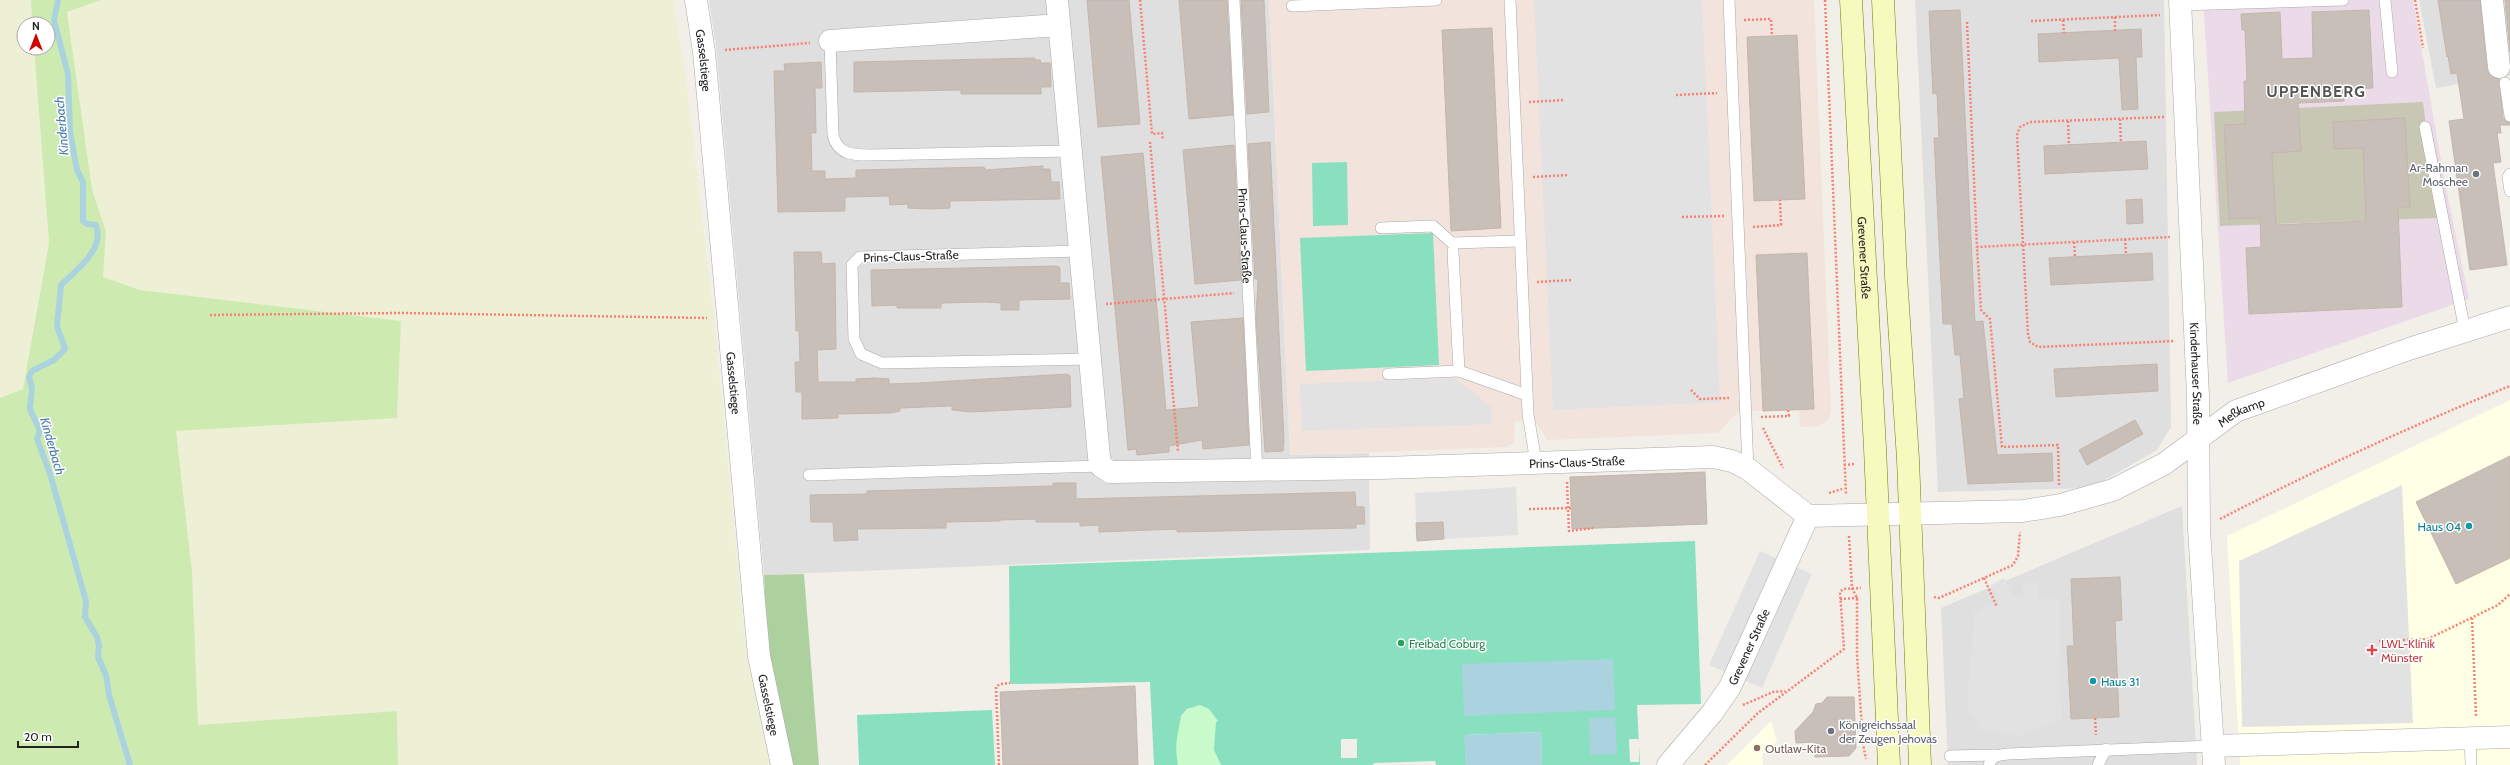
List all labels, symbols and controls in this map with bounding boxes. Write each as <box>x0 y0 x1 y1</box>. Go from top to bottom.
north arrow <box>16 16 56 56</box>
text: N <box>32 19 40 33</box>
street label: Gasselstiege <box>693 28 715 92</box>
district label: UPPENBERG <box>2266 82 2366 101</box>
water label: Kinderbach <box>50 96 72 156</box>
place label: Ar-Rahman Moschee <box>2410 160 2468 189</box>
marker: Ar-Rahman Moschee <box>2471 169 2481 179</box>
street label: Prins-Claus-Straße <box>1236 188 1255 284</box>
street label: Grevener Straße <box>1855 216 1874 299</box>
street label: Prins-Claus-Straße <box>863 247 959 265</box>
street label: Kinderhauser Straße <box>2187 322 2206 425</box>
street label: Gasselstiege <box>724 351 744 415</box>
street label: Meßkamp <box>2214 394 2267 430</box>
water label: Kinderbach <box>37 415 69 477</box>
street label: Prins-Claus-Straße <box>1529 452 1625 471</box>
place label: Haus 04 <box>2418 519 2461 534</box>
marker: Haus 04 <box>2464 521 2474 531</box>
street label: Grevener Straße <box>1724 606 1772 687</box>
place label: Freibad Coburg <box>1409 636 1486 651</box>
place label: LWL-Klinik Münster <box>2381 636 2436 665</box>
marker: Freibad Coburg <box>1396 638 1406 648</box>
marker: LWL-Klinik Münster <box>2366 644 2378 656</box>
street label: Gasselstiege <box>755 673 783 737</box>
place label: Haus 31 <box>2101 674 2139 689</box>
marker: Haus 31 <box>2088 676 2098 686</box>
place label: Königreichssaal der Zeugen Jehovas <box>1839 717 1937 746</box>
scale bar <box>18 723 78 749</box>
marker: Königreichssaal der Zeugen Jehovas <box>1826 726 1836 736</box>
text: 20 m <box>24 729 52 744</box>
place label: Outlaw-Kita <box>1765 741 1826 756</box>
marker: Outlaw-Kita <box>1752 743 1762 753</box>

